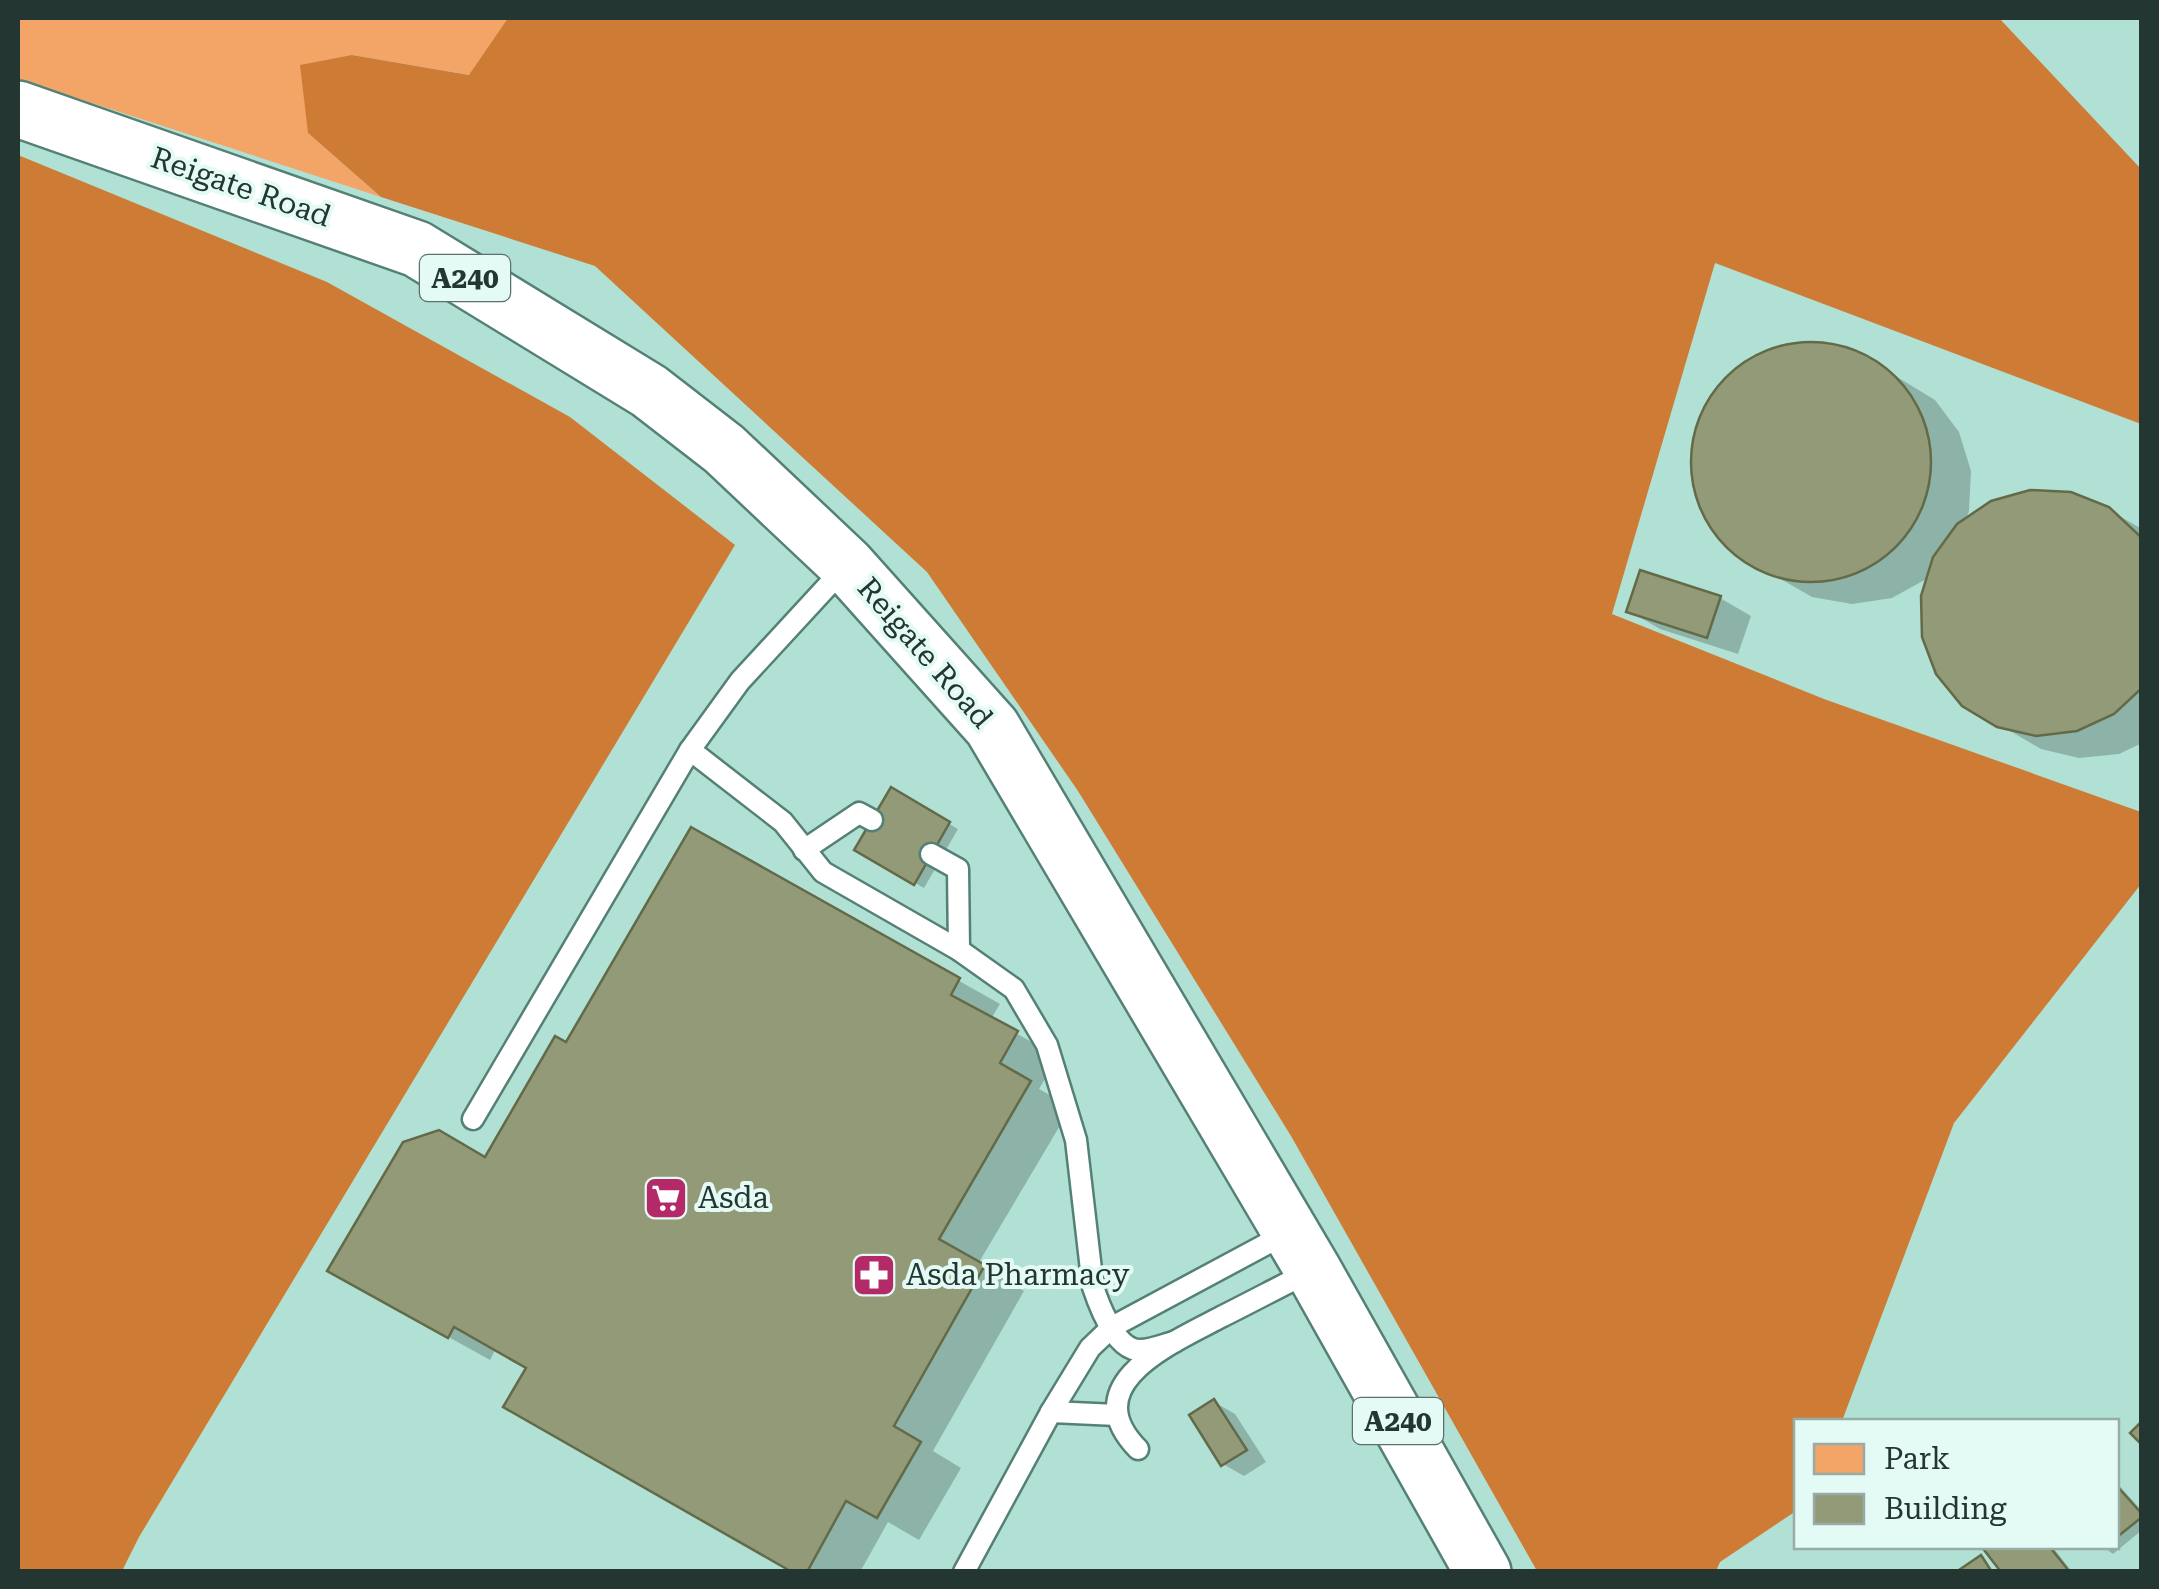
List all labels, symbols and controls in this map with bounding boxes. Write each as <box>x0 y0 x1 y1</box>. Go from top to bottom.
street label: Reigate Road <box>147 139 336 234</box>
road number: A240 <box>420 255 510 301</box>
street label: Reigate Road <box>851 570 1000 735</box>
supermarket icon: Asda <box>643 1175 689 1221</box>
place label: Asda <box>698 1180 769 1215</box>
pharmacy icon: Asda Pharmacy <box>851 1252 897 1298</box>
place label: Asda Pharmacy <box>906 1257 1130 1292</box>
road number: A240 <box>1353 1398 1443 1444</box>
legend <box>1794 1419 2119 1549</box>
text: Park <box>1884 1441 1950 1476</box>
text: Building <box>1884 1491 2007 1526</box>

